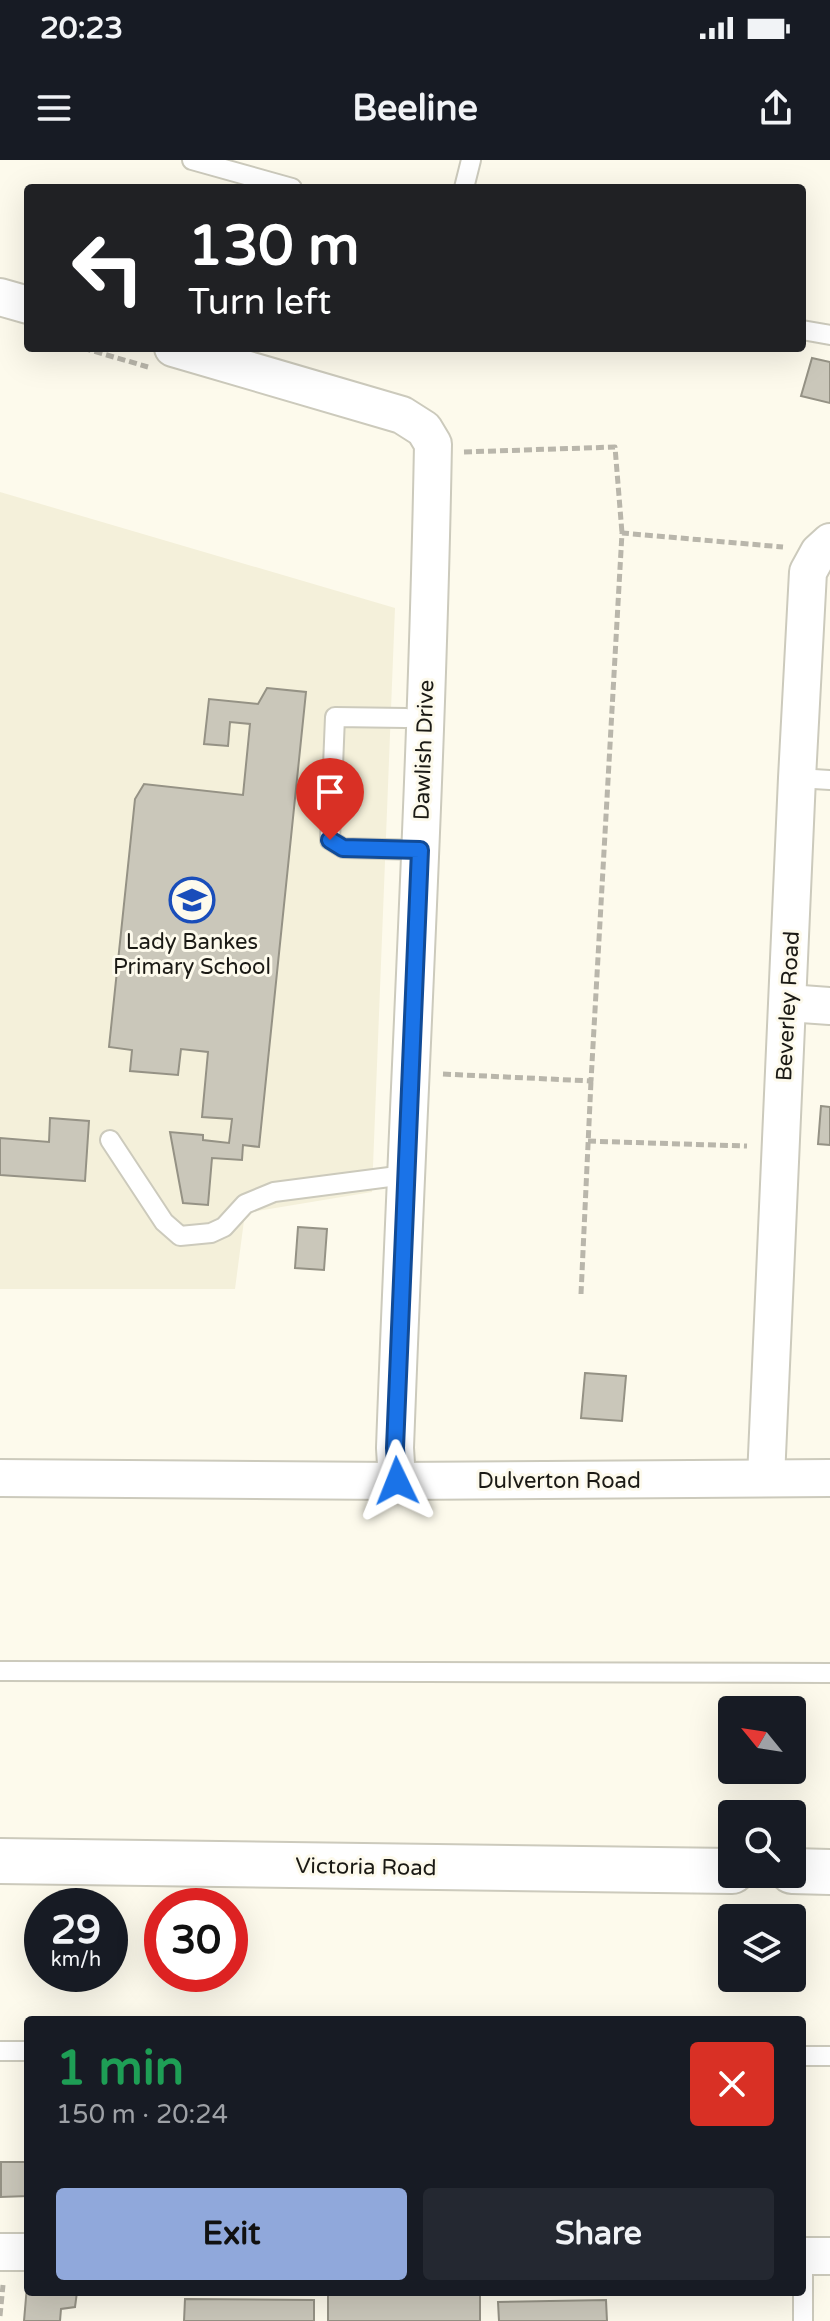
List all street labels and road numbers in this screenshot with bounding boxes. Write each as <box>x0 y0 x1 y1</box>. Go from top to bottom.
street label: Dawlish Drive <box>409 679 439 821</box>
street label: Beverley Road <box>771 930 805 1082</box>
street label: Dulverton Road <box>477 1468 641 1494</box>
street label: Victoria Road <box>295 1853 437 1881</box>

